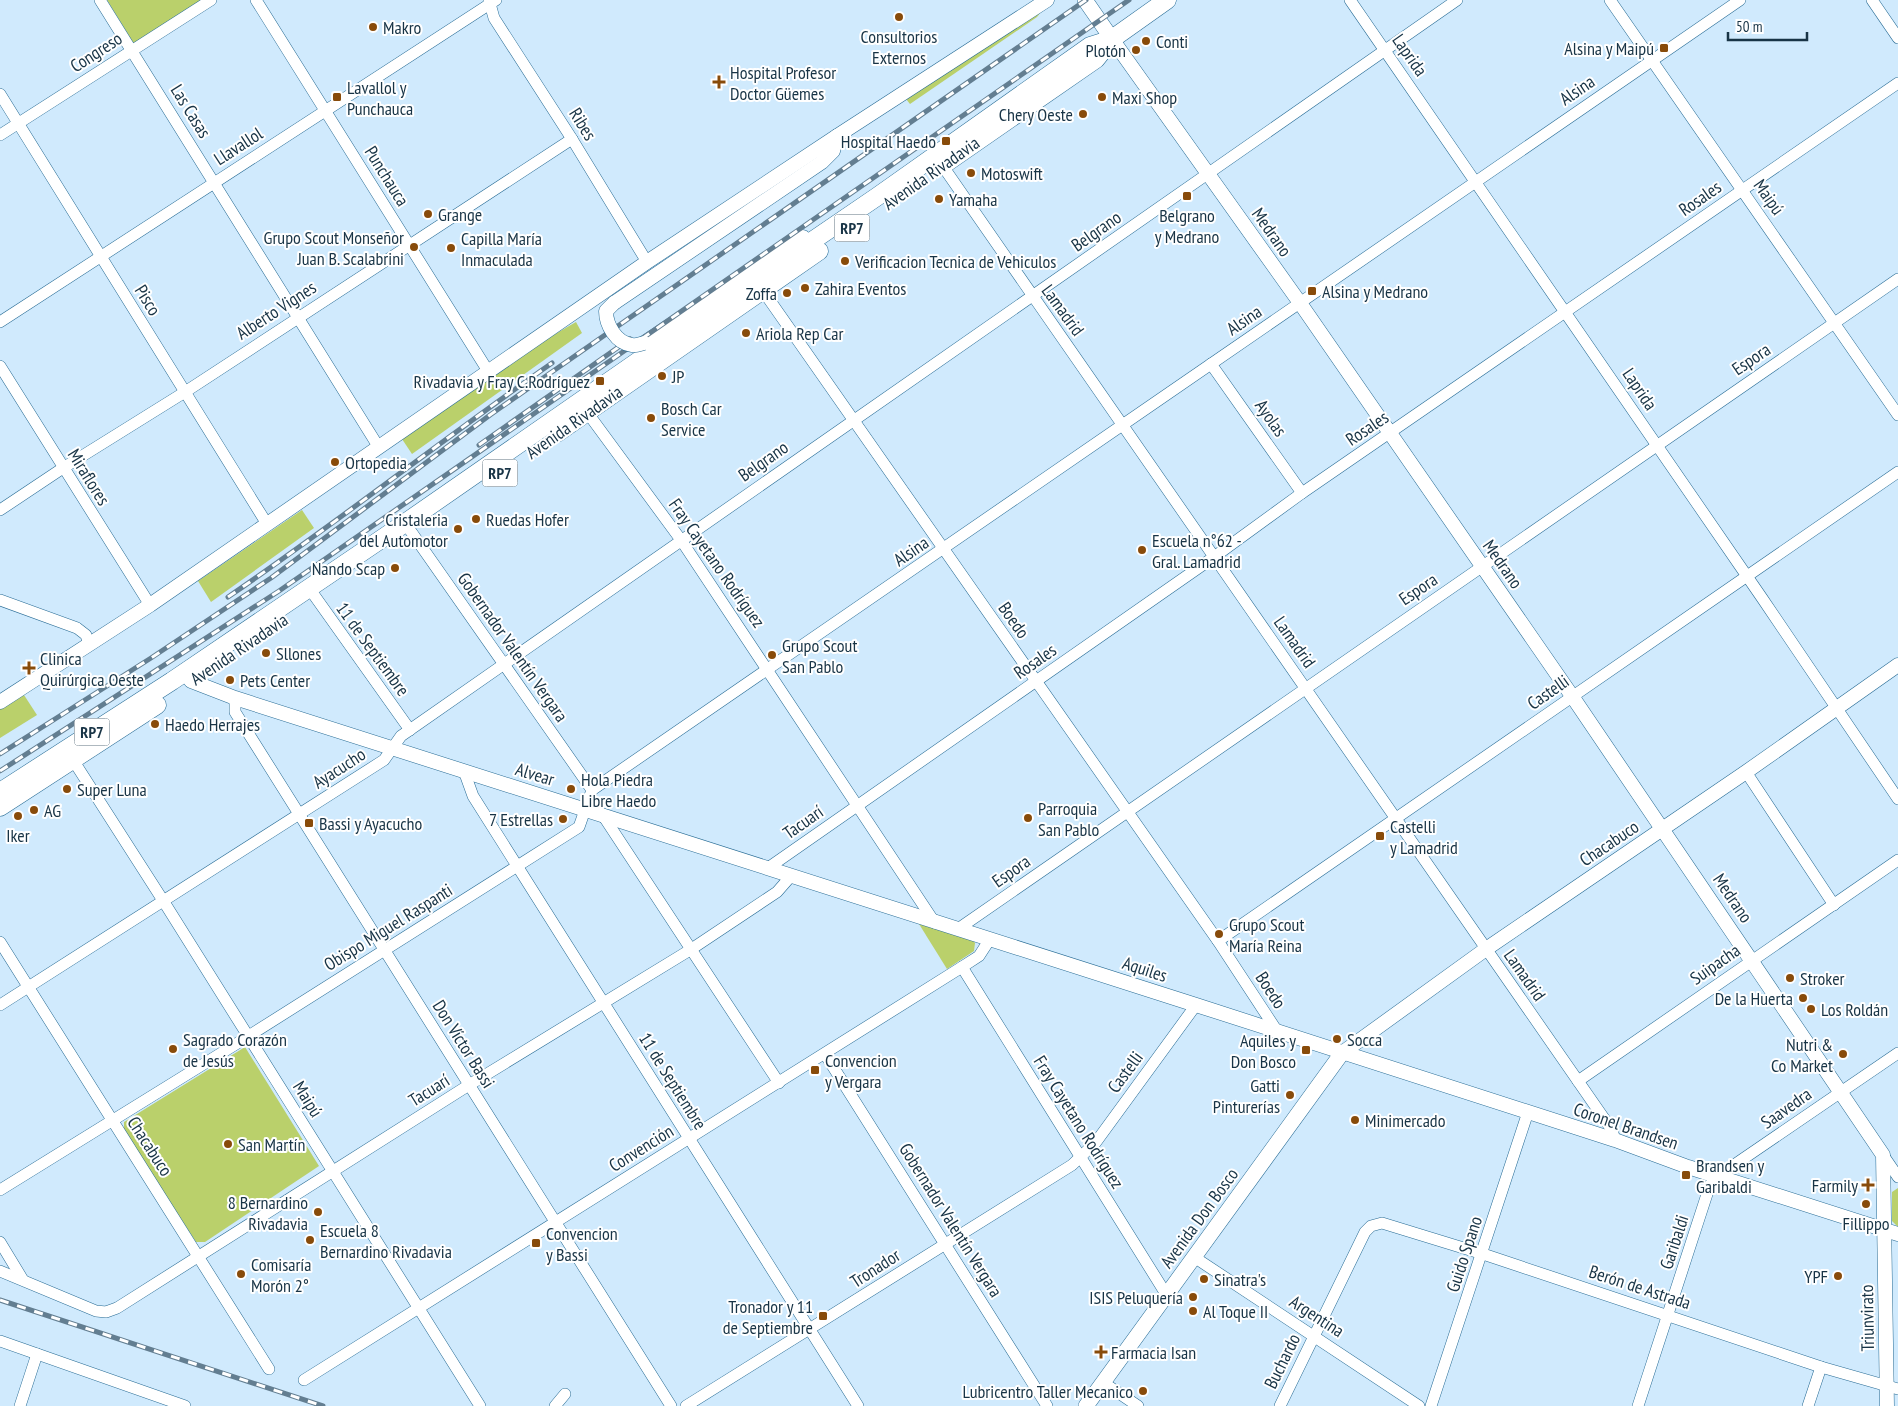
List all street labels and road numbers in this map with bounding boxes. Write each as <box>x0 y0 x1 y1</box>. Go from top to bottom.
street label: Congreso <box>66 27 127 77</box>
street label: Laprida <box>1387 30 1433 80</box>
street label: Alsina <box>1555 70 1599 110</box>
street label: Las Casas <box>166 80 216 142</box>
street label: Ribes <box>564 104 602 144</box>
street label: Llavallol <box>209 121 267 170</box>
street label: Avenida Rivadavia <box>878 131 984 215</box>
street label: Punchauca <box>360 142 414 210</box>
street label: Rosales <box>1674 175 1726 221</box>
street label: Maipú <box>1749 175 1789 219</box>
street label: Medrano <box>1247 203 1297 261</box>
street label: Belgrano <box>1067 205 1126 256</box>
road number: RP7 <box>834 214 870 242</box>
street label: Alberto Vignes <box>232 276 320 344</box>
street label: Pisco <box>130 280 166 320</box>
street label: Lamadrid <box>1037 280 1089 340</box>
street label: Alsina <box>1222 300 1266 340</box>
street label: Espora <box>1727 338 1775 380</box>
street label: Laprida <box>1618 363 1662 415</box>
street label: Avenida Rivadavia <box>521 380 627 464</box>
street label: Ayolas <box>1250 395 1292 441</box>
street label: Rosales <box>1341 405 1393 451</box>
street label: Belgrano <box>734 435 793 486</box>
street label: Miraflores <box>63 445 115 509</box>
road number: RP7 <box>482 459 518 486</box>
street label: Fray Cayetano Rodríguez <box>664 494 770 632</box>
street label: Alsina <box>889 531 933 571</box>
street label: Medrano <box>1478 535 1528 593</box>
street label: Gobernador Valentín Vergara <box>453 568 573 726</box>
street label: Espora <box>1394 568 1442 610</box>
street label: Boedo <box>993 597 1035 643</box>
street label: 11 de Septiembre <box>331 598 415 700</box>
street label: Avenida Rivadavia <box>186 608 292 690</box>
street label: Lamadrid <box>1269 612 1321 672</box>
street label: Rosales <box>1009 638 1061 684</box>
street label: Castelli <box>1523 669 1573 715</box>
road number: RP7 <box>74 719 110 746</box>
street label: Ayacucho <box>308 742 370 794</box>
street label: Alvear <box>513 757 557 791</box>
street label: Tacuarí <box>778 800 828 844</box>
street label: Chacabuco <box>1575 815 1643 871</box>
street label: Espora <box>987 850 1035 892</box>
street label: Medrano <box>1708 869 1758 927</box>
street label: Obispo Miguel Raspanti <box>319 878 457 976</box>
street label: Suipacha <box>1685 939 1745 989</box>
street label: Lamadrid <box>1499 945 1551 1005</box>
street label: Aquiles <box>1120 951 1170 987</box>
street label: Boedo <box>1251 967 1291 1013</box>
street label: Don Víctor Bassi <box>428 996 500 1092</box>
street label: 11 de Septiembre <box>634 1028 712 1134</box>
street label: Castelli <box>1102 1047 1148 1097</box>
street label: Fray Cayetano Rodríguez <box>1029 1051 1129 1193</box>
street label: Tacuarí <box>404 1069 454 1111</box>
street label: Maipú <box>288 1077 328 1121</box>
street label: Saavedra <box>1756 1082 1816 1134</box>
street label: Coronel Brandsen <box>1571 1097 1681 1155</box>
street label: Chacabuco <box>122 1112 178 1180</box>
street label: Convención <box>604 1119 678 1177</box>
street label: Gobernador Valentín Vergara <box>894 1139 1008 1301</box>
street label: Avenida Don Bosco <box>1155 1163 1243 1273</box>
street label: Garibaldi <box>1654 1212 1694 1272</box>
street label: Guido Spano <box>1441 1213 1487 1295</box>
street label: Tronador <box>846 1243 904 1293</box>
street label: Berón de Astrada <box>1586 1260 1694 1314</box>
street label: Triunvirato <box>1855 1284 1879 1352</box>
street label: Argentina <box>1285 1290 1349 1342</box>
street label: Buchardo <box>1259 1330 1305 1392</box>

